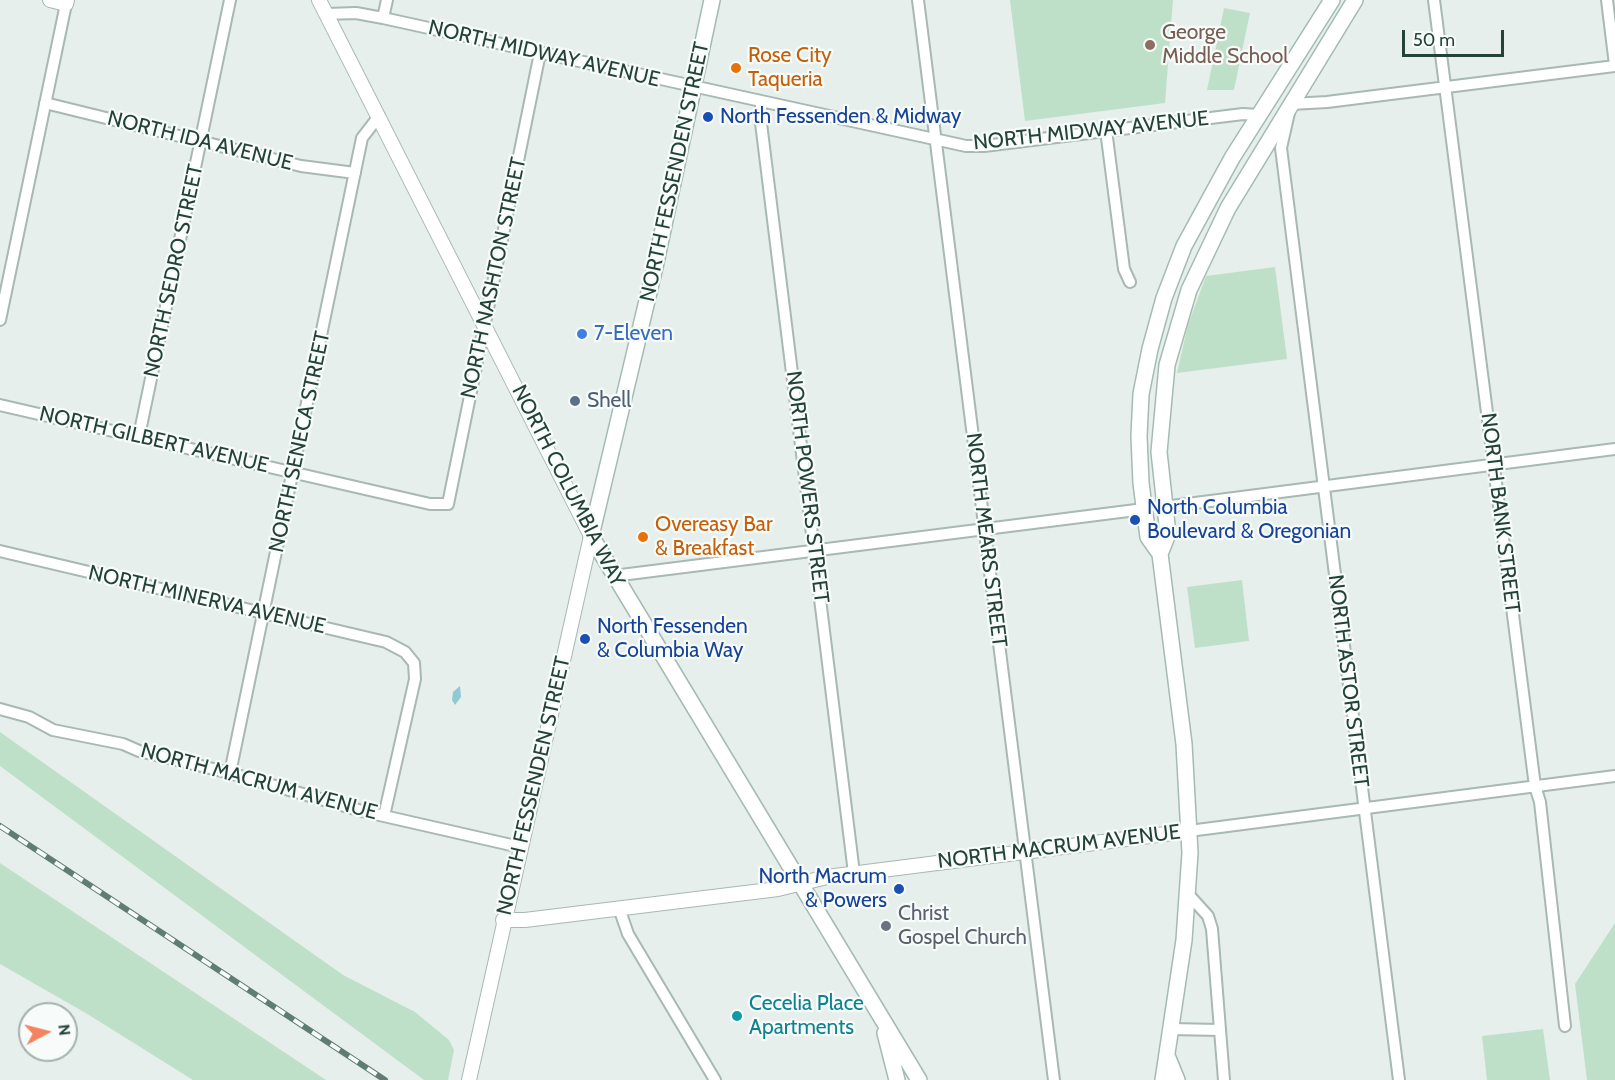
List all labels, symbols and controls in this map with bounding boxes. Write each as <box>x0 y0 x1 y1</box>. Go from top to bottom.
street label: NORTH MIDWAY AVENUE <box>426 15 662 93</box>
scale bar <box>1405 18 1507 56</box>
place label: George Middle School <box>1162 20 1288 70</box>
text: 50 m <box>1413 29 1455 51</box>
marker: George Middle School <box>1143 38 1157 52</box>
street label: NORTH FESSENDEN STREET <box>635 40 715 304</box>
place label: Rose City Taqueria <box>748 43 832 93</box>
marker: Rose City Taqueria <box>729 61 743 75</box>
place label: North Fessenden & Midway <box>720 104 961 130</box>
street label: NORTH IDA AVENUE <box>105 106 295 176</box>
street label: NORTH MIDWAY AVENUE <box>972 106 1210 156</box>
marker: North Fessenden & Midway <box>701 110 715 124</box>
street label: NORTH NASHTON STREET <box>456 155 532 401</box>
street label: NORTH SEDRO STREET <box>139 162 209 380</box>
place label: 7-Eleven <box>594 321 673 347</box>
marker: 7-Eleven <box>575 327 589 341</box>
street label: NORTH SENECA STREET <box>264 329 336 555</box>
street label: NORTH POWERS STREET <box>780 369 834 605</box>
street label: NORTH COLUMBIA WAY <box>506 381 630 591</box>
place label: Shell <box>587 388 631 414</box>
marker: Shell <box>568 394 582 408</box>
street label: NORTH GILBERT AVENUE <box>37 401 271 479</box>
street label: NORTH BANK STREET <box>1475 411 1525 615</box>
street label: NORTH MEARS STREET <box>960 431 1012 649</box>
place label: North Columbia Boulevard & Oregonian <box>1147 495 1351 545</box>
place label: Overeasy Bar & Breakfast <box>655 512 773 562</box>
marker: North Columbia Boulevard & Oregonian <box>1128 513 1142 527</box>
marker: Overeasy Bar & Breakfast <box>636 530 650 544</box>
street label: NORTH MINERVA AVENUE <box>86 560 328 640</box>
street label: NORTH ASTOR STREET <box>1322 573 1374 789</box>
place label: North Fessenden & Columbia Way <box>597 614 748 664</box>
marker: North Fessenden & Columbia Way <box>578 632 592 646</box>
street label: NORTH FESSENDEN STREET <box>492 654 576 918</box>
street label: NORTH MACRUM AVENUE <box>138 738 380 826</box>
street label: NORTH MACRUM AVENUE <box>936 820 1182 874</box>
place label: North Macrum & Powers <box>759 864 887 914</box>
marker: North Macrum & Powers <box>892 882 906 896</box>
place label: Christ Gospel Church <box>898 901 1027 951</box>
marker: Christ Gospel Church <box>879 919 893 933</box>
place label: Cecelia Place Apartments <box>749 991 864 1041</box>
north arrow <box>18 1002 78 1062</box>
marker: Cecelia Place Apartments <box>730 1009 744 1023</box>
text: N <box>54 1023 74 1037</box>

